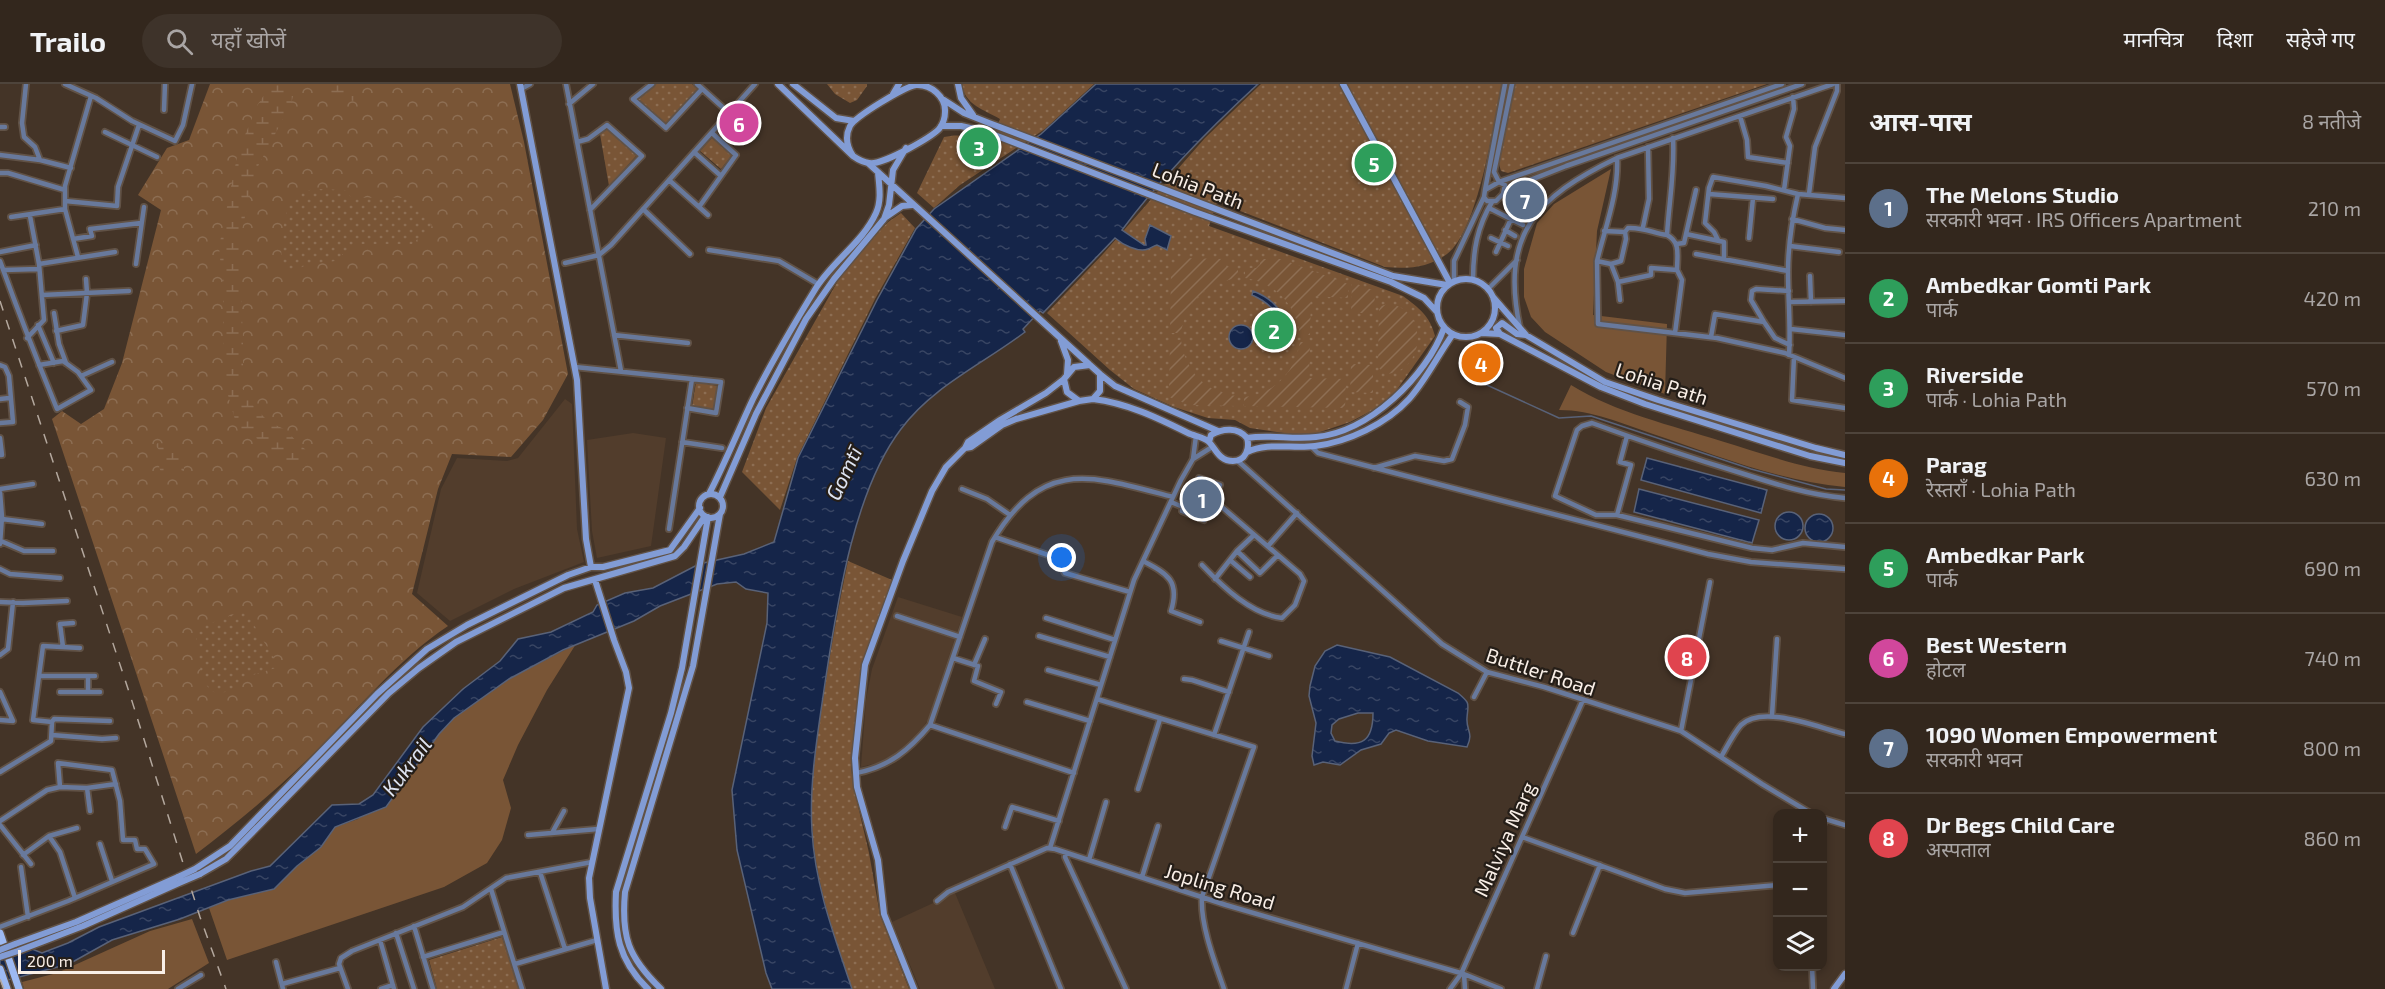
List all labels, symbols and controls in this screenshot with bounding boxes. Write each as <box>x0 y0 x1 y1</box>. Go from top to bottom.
search box <box>142 14 562 68</box>
text: Trailo <box>30 24 106 58</box>
icon: search <box>163 25 196 58</box>
text: यहाँ खोजें <box>211 26 286 52</box>
text: मानचित्र <box>2124 26 2184 51</box>
text: दिशा <box>2217 26 2253 51</box>
text: सहेजे गए <box>2286 26 2355 51</box>
pin: 6 <box>720 100 758 146</box>
text: आस-पास <box>1869 105 1972 136</box>
text: 8 नतीजे <box>2302 109 2361 133</box>
pin: 3 <box>960 124 998 170</box>
pin: 5 <box>1354 140 1394 185</box>
street label: Lohia Path <box>1149 157 1247 213</box>
pin: 7 <box>1506 178 1544 222</box>
text: The Melons Studio <box>1926 181 2119 207</box>
text: 1 <box>1884 196 1893 220</box>
text: 210 m <box>2308 196 2361 220</box>
text: सरकारी भवन · IRS Officers Apartment <box>1926 207 2242 231</box>
text: Ambedkar Gomti Park <box>1926 271 2151 297</box>
text: 2 <box>1883 286 1894 310</box>
text: 420 m <box>2303 286 2361 310</box>
text: पार्क <box>1926 297 1958 321</box>
pin: 2 <box>1254 308 1294 352</box>
pin: 4 <box>1462 340 1500 386</box>
street label: Lohia Path <box>1613 357 1711 409</box>
text: Riverside <box>1926 361 2024 387</box>
text: 3 <box>1883 376 1894 400</box>
text: 570 m <box>2306 376 2361 400</box>
text: पार्क · Lohia Path <box>1926 387 2067 411</box>
water label: Gomtī <box>820 441 867 504</box>
text: Parag <box>1926 451 1987 477</box>
text: 4 <box>1882 466 1895 490</box>
text: 630 m <box>2304 466 2361 490</box>
pin: 1 <box>1182 476 1222 522</box>
text: रेस्तराँ · Lohia Path <box>1926 477 2076 501</box>
text: Ambedkar Park <box>1926 541 2085 567</box>
your location <box>1047 543 1076 572</box>
text: 5 <box>1883 556 1894 580</box>
text: 690 m <box>2304 556 2361 580</box>
text: पार्क <box>1926 567 1958 591</box>
text: Best Western <box>1926 631 2067 657</box>
pin: 8 <box>1668 634 1706 680</box>
street label: Buttler Road <box>1483 642 1599 700</box>
text: 6 <box>1883 646 1894 670</box>
text: 740 m <box>2304 646 2361 670</box>
text: होटल <box>1926 657 1965 681</box>
text: 1090 Women Empowerment <box>1926 721 2217 747</box>
water label: Kukrail <box>376 732 436 800</box>
text: 7 <box>1883 736 1894 760</box>
text: 800 m <box>2303 736 2361 760</box>
text: सरकारी भवन <box>1926 747 2022 771</box>
street label: Malviya Marg <box>1468 778 1540 900</box>
map controls <box>1773 809 1827 971</box>
button: + <box>1773 809 1827 863</box>
text: Dr Begs Child Care <box>1926 811 2115 837</box>
text: 8 <box>1882 826 1895 850</box>
text: 860 m <box>2303 826 2361 850</box>
text: अस्पताल <box>1926 837 1991 861</box>
street label: Jopling Road <box>1162 858 1278 914</box>
button: − <box>1773 863 1827 917</box>
button: layers <box>1773 917 1827 971</box>
scale bar <box>18 947 165 974</box>
text: 200 m <box>27 951 73 970</box>

